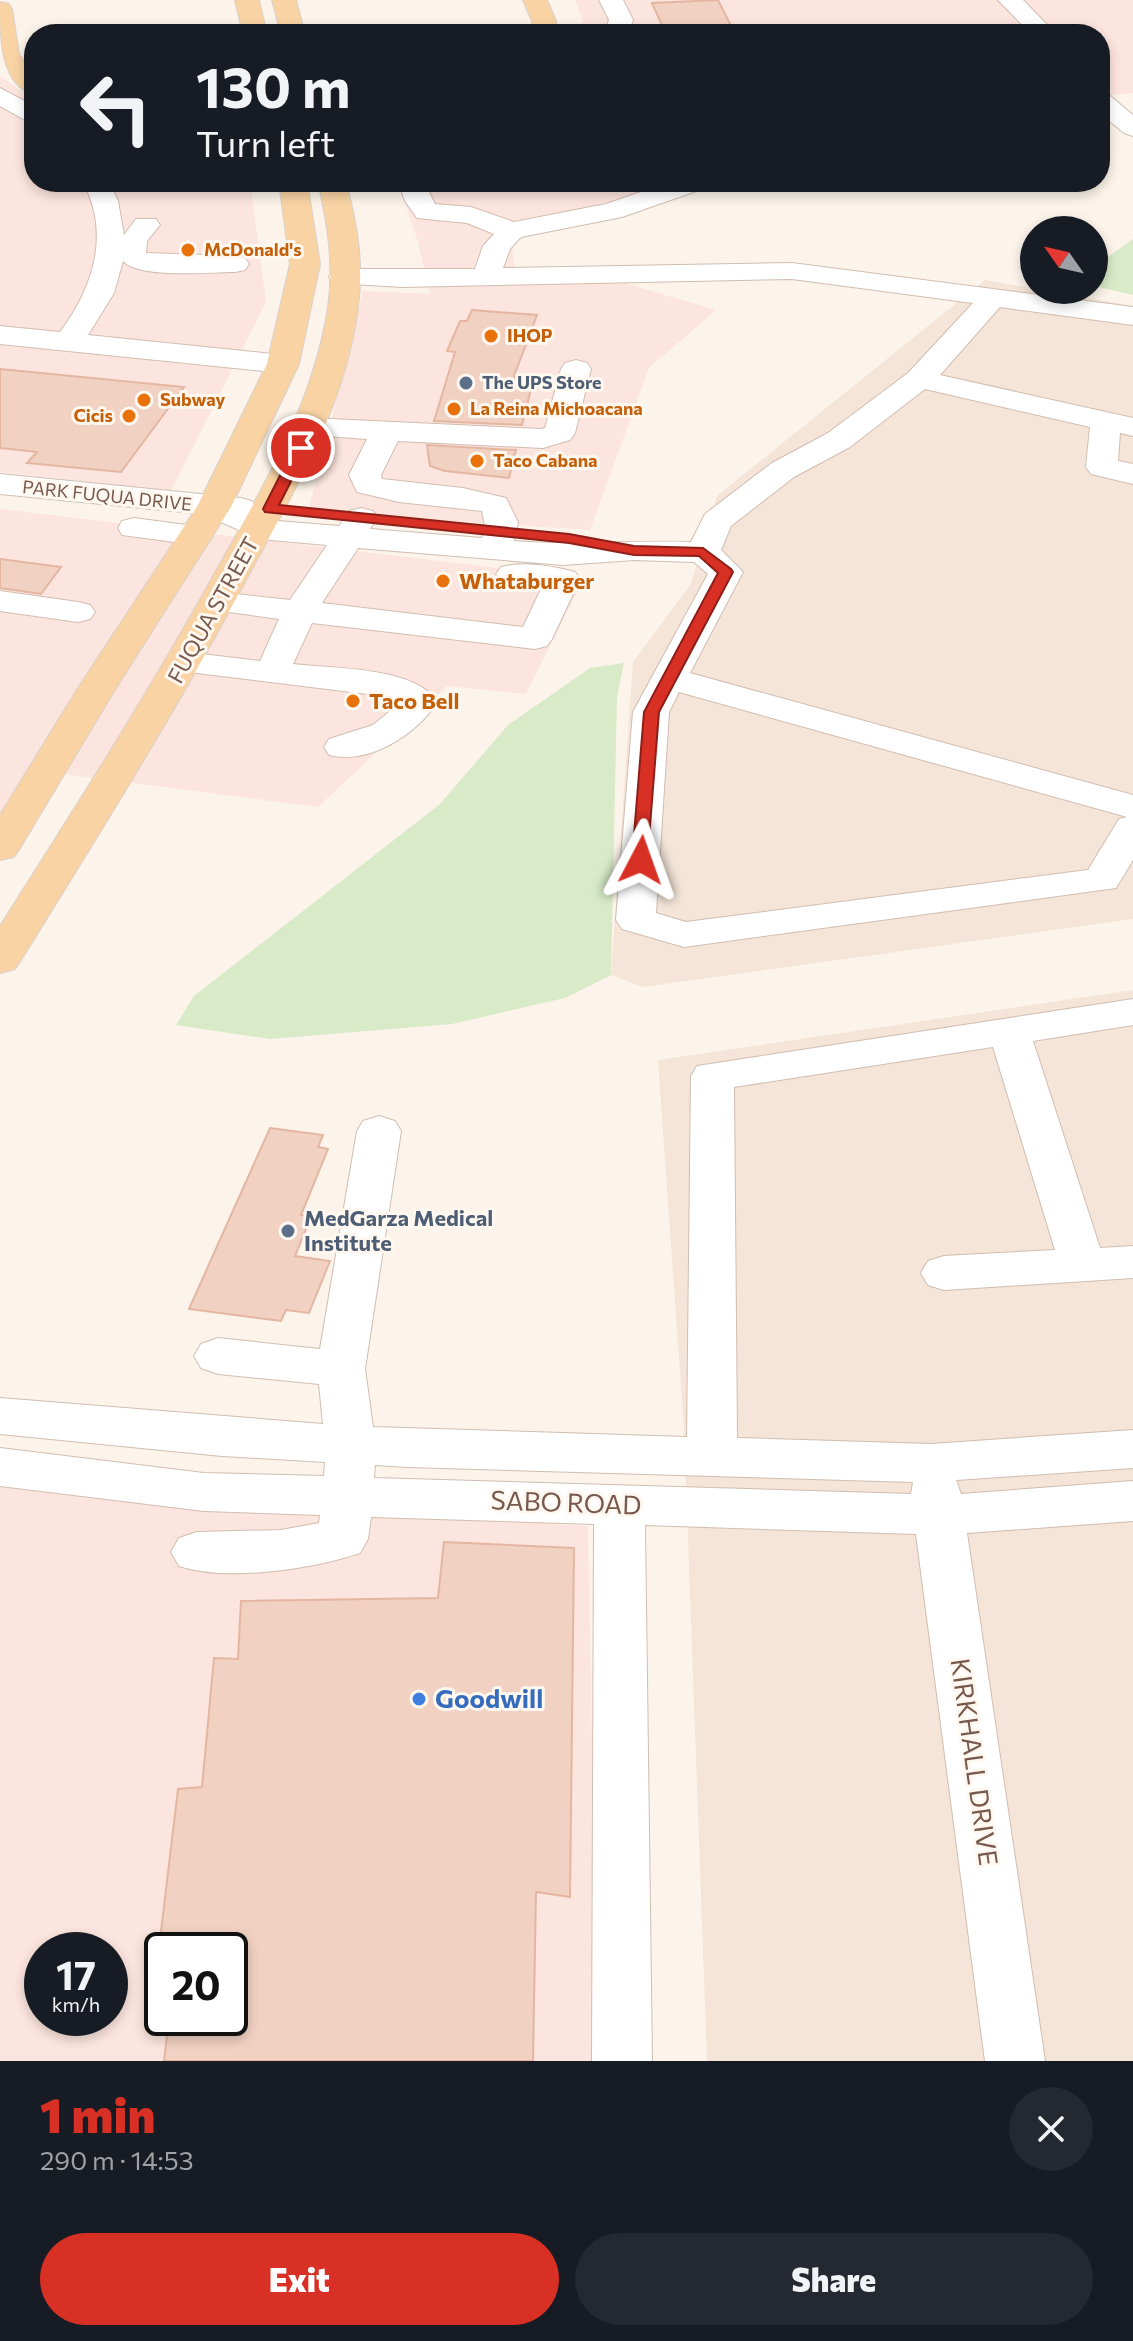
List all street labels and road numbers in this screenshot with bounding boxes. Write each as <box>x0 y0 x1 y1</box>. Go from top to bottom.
street label: PARK FUQUA DRIVE <box>21 475 193 515</box>
street label: FUQUA STREET <box>161 532 264 688</box>
street label: SABO ROAD <box>490 1483 642 1520</box>
street label: KIRKHALL DRIVE <box>946 1656 1005 1867</box>

